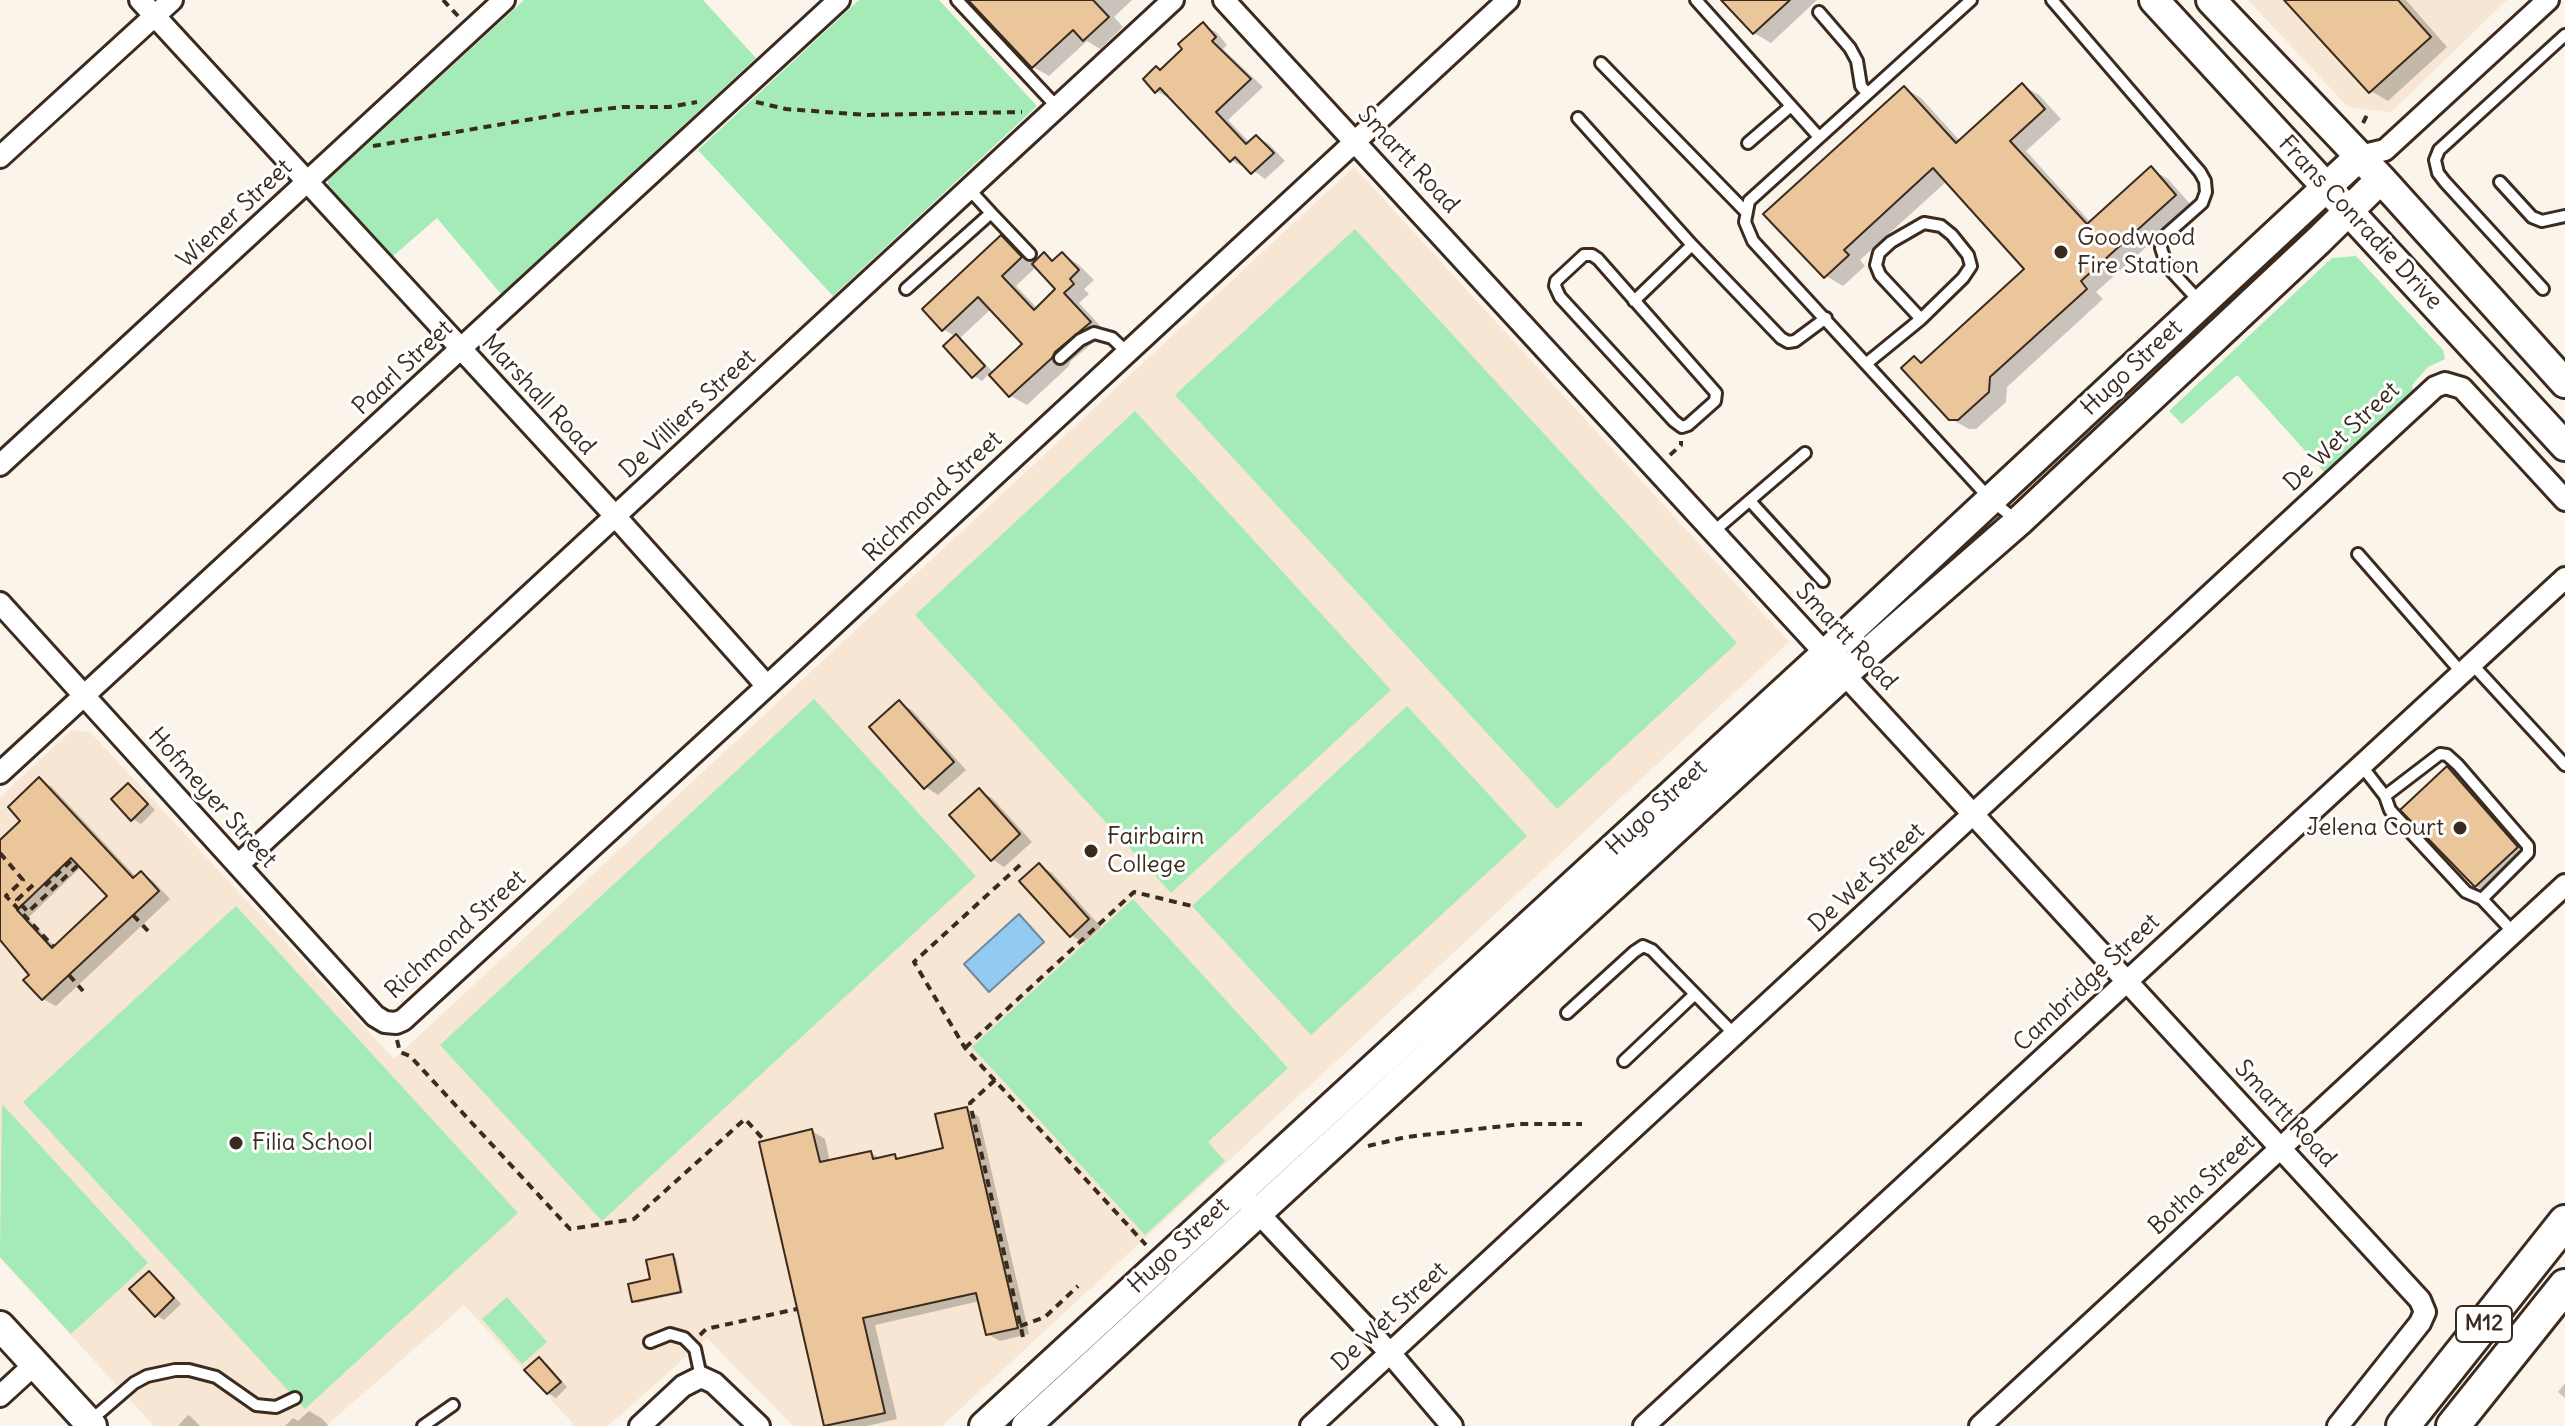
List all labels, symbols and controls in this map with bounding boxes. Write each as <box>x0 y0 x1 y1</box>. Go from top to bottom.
street label: Smartt Road <box>1351 100 1465 220</box>
street label: Frans Conradie Drive <box>2272 130 2448 316</box>
street label: Wiener Street <box>172 154 298 274</box>
place label: Goodwood Fire Station <box>2077 224 2199 280</box>
marker: Goodwood Fire Station <box>2052 243 2070 261</box>
street label: Paarl Street <box>347 314 459 422</box>
street label: Hugo Street <box>2075 314 2189 422</box>
street label: Marshall Road <box>475 329 601 461</box>
street label: De Villiers Street <box>614 344 762 484</box>
street label: De Wet Street <box>2278 376 2406 498</box>
street label: Richmond Street <box>858 425 1008 569</box>
street label: Smartt Road <box>1789 577 1903 697</box>
street label: Hofmeyer Street <box>142 722 282 874</box>
street label: Hugo Street <box>1600 754 1714 862</box>
place label: Jelena Court <box>2306 814 2444 842</box>
street label: De Wet Street <box>1803 817 1931 939</box>
marker: Jelena Court <box>2451 819 2469 837</box>
place label: Fairbairn College <box>1107 823 1204 879</box>
marker: Fairbairn College <box>1082 842 1100 860</box>
street label: Richmond Street <box>380 864 532 1006</box>
street label: Cambridge Street <box>2008 908 2166 1058</box>
street label: Smartt Road <box>2228 1054 2342 1174</box>
place label: Filia School <box>252 1129 373 1157</box>
street label: Botha Street <box>2143 1129 2261 1241</box>
marker: Filia School <box>227 1134 245 1152</box>
street label: Hugo Street <box>1122 1192 1236 1300</box>
street label: De Wet Street <box>1326 1256 1454 1378</box>
road number: M12 <box>2456 1306 2512 1342</box>

